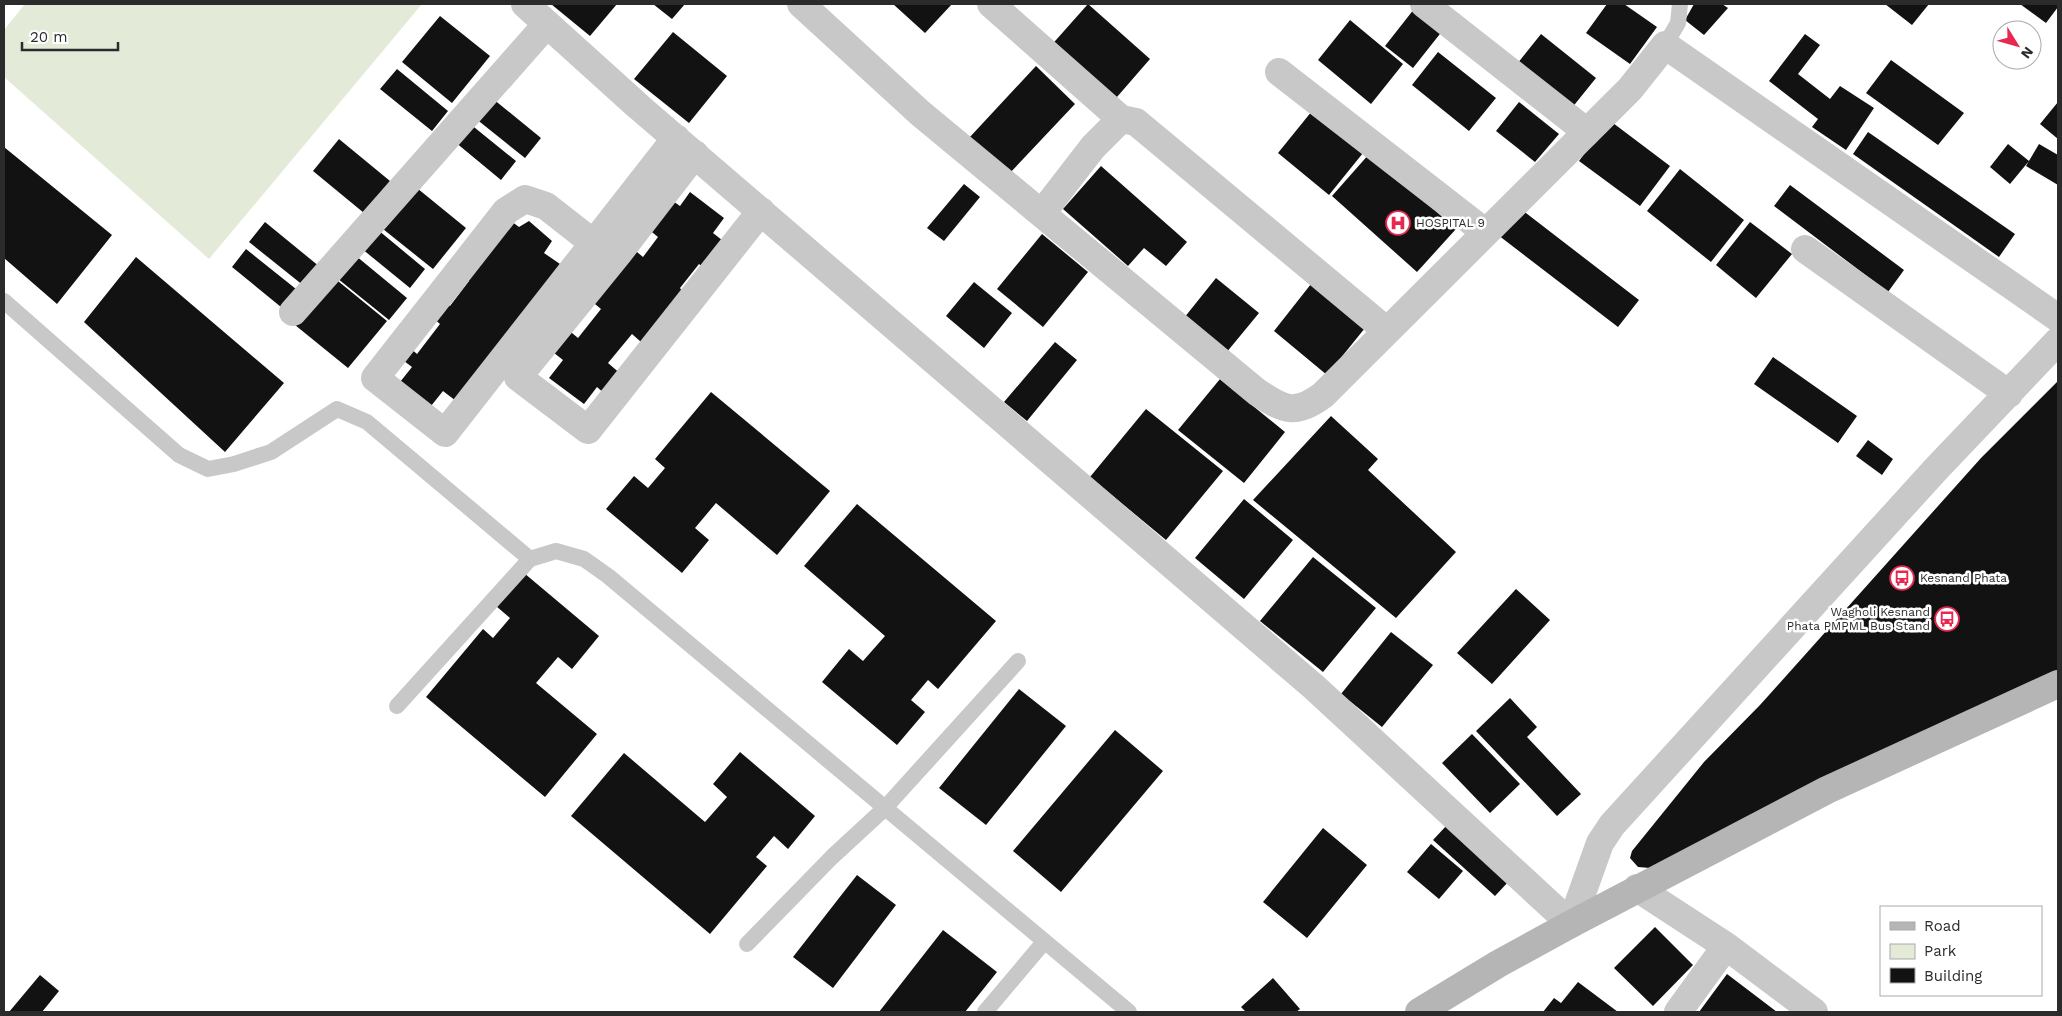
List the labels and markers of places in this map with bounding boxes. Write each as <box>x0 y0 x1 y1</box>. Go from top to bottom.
hospital icon: HOSPITAL 9 <box>1385 210 1411 236</box>
place label: HOSPITAL 9 <box>1416 216 1485 230</box>
bus stop icon: Kesnand Phata <box>1889 565 1915 591</box>
place label: Kesnand Phata <box>1920 571 2007 585</box>
place label: Wagholi Kesnand Phata PMPML Bus Stand <box>1787 605 1930 633</box>
bus stop icon: Wagholi Kesnand Phata PMPML Bus Stand <box>1934 606 1960 632</box>

